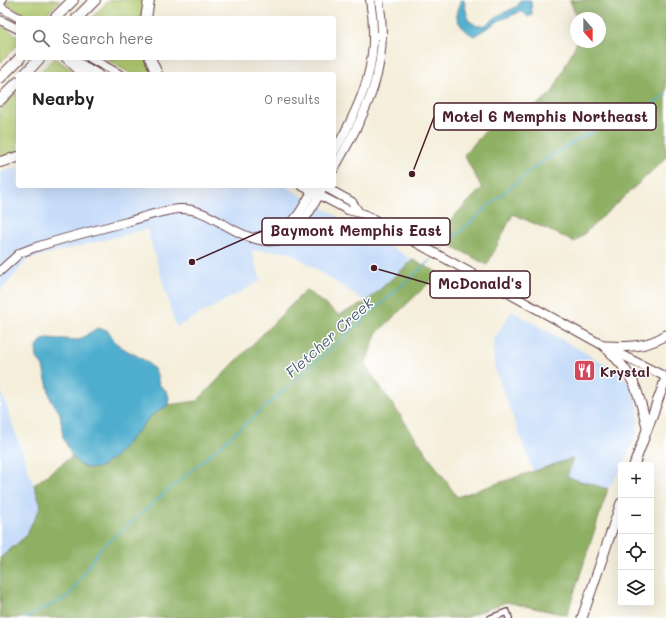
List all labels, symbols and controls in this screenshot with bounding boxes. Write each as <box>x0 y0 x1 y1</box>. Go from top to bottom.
north arrow <box>570 12 606 48</box>
search box <box>16 16 336 60</box>
icon: search <box>30 27 52 49</box>
text: Search here <box>62 28 153 48</box>
text: Nearby <box>32 87 94 109</box>
text: 0 results <box>265 90 320 107</box>
callout: Motel 6 Memphis Northeast <box>434 103 656 130</box>
text: Motel 6 Memphis Northeast <box>442 106 648 126</box>
callout: Baymont Memphis East <box>262 218 450 245</box>
text: Baymont Memphis East <box>270 220 442 240</box>
callout: McDonald's <box>430 271 530 298</box>
text: McDonald's <box>438 273 522 293</box>
water label: Fletcher Creek <box>281 292 378 382</box>
restaurant icon: Krystal <box>572 358 598 384</box>
place label: Krystal <box>600 362 650 381</box>
map controls <box>618 462 654 606</box>
button: + <box>618 462 654 498</box>
button: − <box>618 498 654 534</box>
button: locate <box>618 534 654 570</box>
button: layers <box>618 570 654 606</box>

